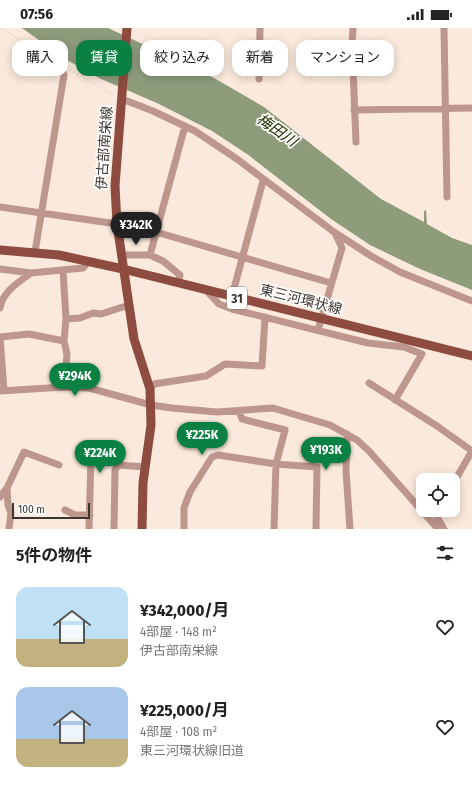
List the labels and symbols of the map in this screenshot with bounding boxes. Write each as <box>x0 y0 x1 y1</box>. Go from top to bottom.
street label: 伊古部南栄線 <box>93 106 116 191</box>
water label: 梅田川 <box>253 110 302 151</box>
pin: ¥342K <box>108 212 164 246</box>
street label: 東三河環状線 <box>258 281 344 318</box>
road number: 31 <box>227 287 247 309</box>
pin: ¥294K <box>47 363 103 397</box>
pin: ¥225K <box>174 422 230 456</box>
pin: ¥193K <box>298 437 354 471</box>
pin: ¥224K <box>72 440 128 474</box>
scale bar <box>12 501 90 520</box>

